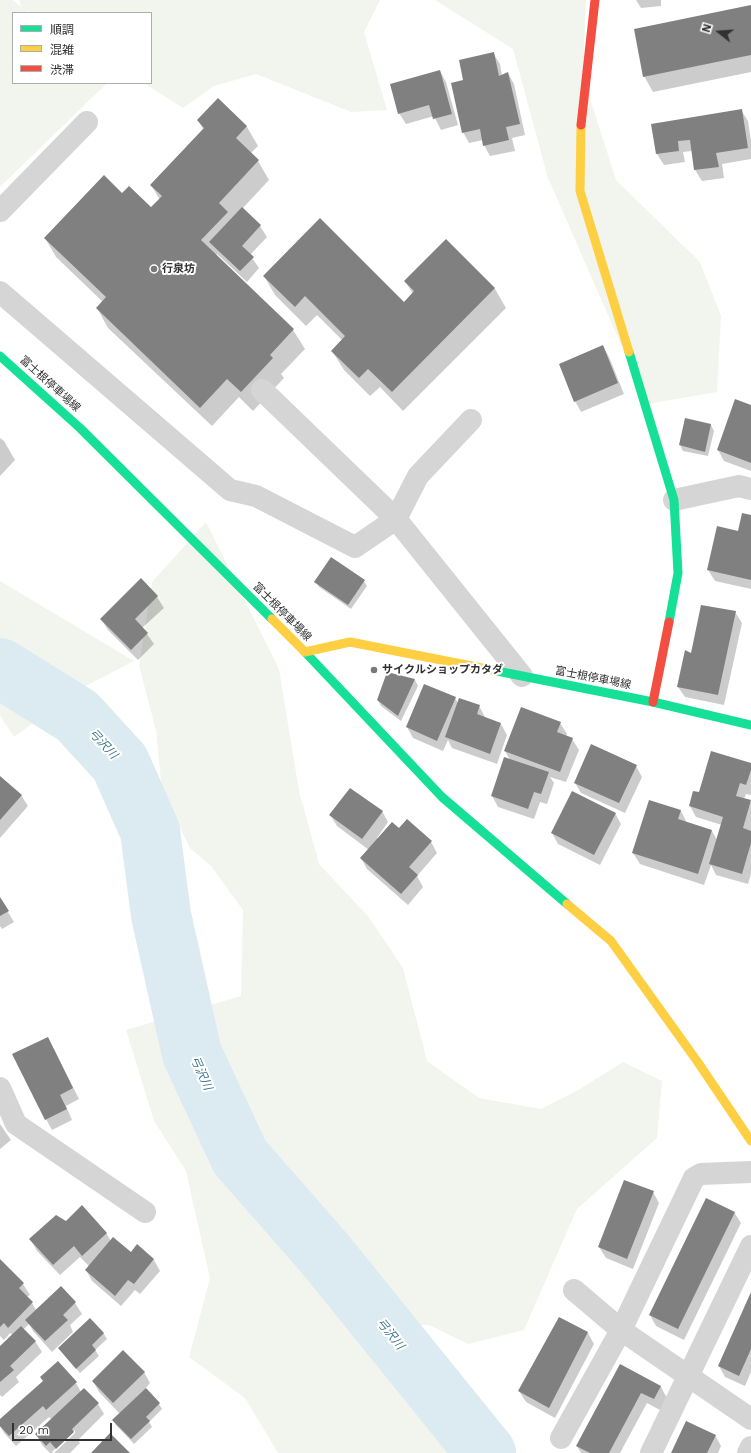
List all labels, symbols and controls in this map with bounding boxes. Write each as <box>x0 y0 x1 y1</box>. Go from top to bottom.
legend <box>12 12 152 84</box>
north arrow <box>699 12 739 52</box>
text: 順調 <box>50 23 74 37</box>
text: N <box>700 23 714 34</box>
text: 混雑 <box>50 43 74 57</box>
text: 渋滞 <box>50 63 74 77</box>
place label: 行泉坊 <box>162 262 195 276</box>
marker: 行泉坊 <box>149 264 159 274</box>
street label: 富士根停車場線 <box>17 353 83 415</box>
street label: 富士根停車場線 <box>250 580 314 644</box>
place label: サイクルショップカタダ <box>382 663 503 677</box>
street label: 富士根停車場線 <box>554 664 632 692</box>
marker: サイクルショップカタダ <box>369 665 379 675</box>
water label: 弓沢川 <box>85 726 121 762</box>
water label: 弓沢川 <box>187 1054 215 1092</box>
water label: 弓沢川 <box>373 1315 407 1353</box>
scale bar <box>14 1415 114 1441</box>
text: 20 m <box>19 1423 49 1437</box>

